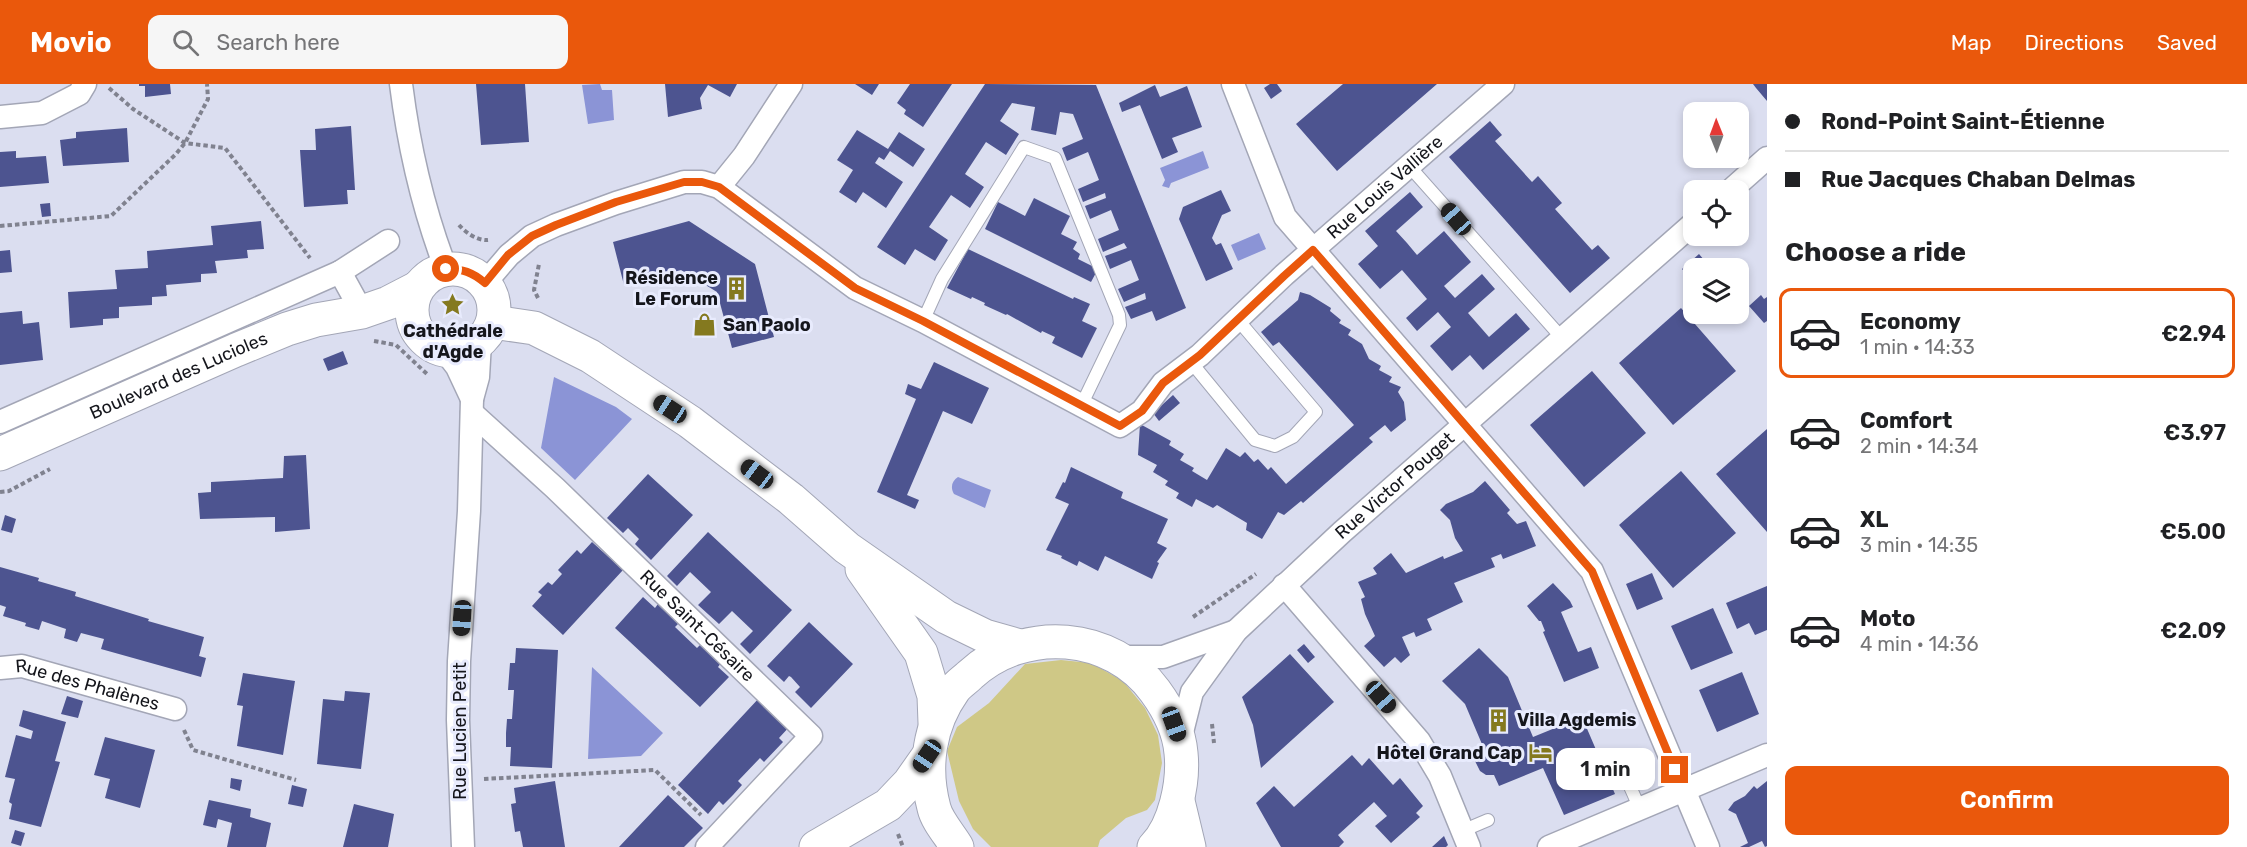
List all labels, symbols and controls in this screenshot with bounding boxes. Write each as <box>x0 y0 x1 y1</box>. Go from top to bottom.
search box <box>148 15 568 69</box>
text: Movio <box>30 26 112 59</box>
icon: search <box>169 26 202 59</box>
text: Search here <box>217 29 340 56</box>
text: Map <box>1951 30 1992 55</box>
text: Directions <box>2025 30 2124 55</box>
text: Saved <box>2157 30 2217 55</box>
north arrow <box>1683 102 1749 168</box>
map controls <box>1683 102 1749 324</box>
text: Rond-Point Saint-Étienne <box>1821 108 2105 135</box>
street label: Rue Louis Vallière <box>1322 131 1447 243</box>
text: Rue Jacques Chaban Delmas <box>1821 166 2135 193</box>
button: locate <box>1683 180 1749 246</box>
car <box>1437 200 1475 238</box>
text: Choose a ride <box>1785 236 1966 268</box>
route start <box>432 255 459 282</box>
button: layers <box>1683 258 1749 324</box>
place label: Résidence Le Forum <box>625 267 718 310</box>
building icon: Résidence Le Forum <box>723 275 749 301</box>
place icon: Cathédrale d'Agde <box>440 292 466 318</box>
icon: car <box>1788 306 1842 360</box>
text: Economy <box>1860 308 1961 335</box>
shop icon: San Paolo <box>692 312 718 338</box>
place label: San Paolo <box>723 314 811 336</box>
place label: Cathédrale d'Agde <box>403 320 503 363</box>
text: €2.94 <box>2162 320 2226 347</box>
street label: Boulevard des Lucioles <box>86 327 271 424</box>
text: 1 min · 14:33 <box>1860 335 1975 359</box>
car <box>650 392 690 426</box>
icon: car <box>1788 405 1842 459</box>
text: Comfort <box>1860 407 1952 434</box>
text: €3.97 <box>2164 419 2226 446</box>
street label: Rue Victor Pouget <box>1331 427 1459 544</box>
text: 2 min · 14:34 <box>1860 434 1978 458</box>
car <box>737 456 777 492</box>
icon: car <box>1788 504 1842 558</box>
text: XL <box>1860 506 1888 533</box>
text: €5.00 <box>2160 518 2226 545</box>
text: 3 min · 14:35 <box>1860 533 1978 557</box>
street label: Rue Saint-Césaire <box>635 565 759 686</box>
car <box>452 599 472 637</box>
icon: car <box>1788 603 1842 657</box>
text: Moto <box>1860 605 1915 632</box>
text: €2.09 <box>2161 617 2226 644</box>
text: 4 min · 14:36 <box>1860 632 1979 656</box>
street label: Rue des Phalènes <box>15 655 162 715</box>
street label: Rue Lucien Petit <box>449 662 471 800</box>
car <box>1362 678 1400 716</box>
car <box>1159 704 1189 744</box>
building icon: Villa Agdemis <box>1486 707 1512 733</box>
place label: Villa Agdemis <box>1517 709 1637 731</box>
car <box>909 736 945 776</box>
hotel icon: Hôtel Grand Cap <box>1527 740 1553 766</box>
place label: Hôtel Grand Cap <box>1377 742 1522 764</box>
callout: 1 min <box>1555 749 1654 791</box>
route end <box>1661 756 1688 783</box>
text: 1 min <box>1580 757 1631 781</box>
button: Confirm <box>1785 766 2229 835</box>

